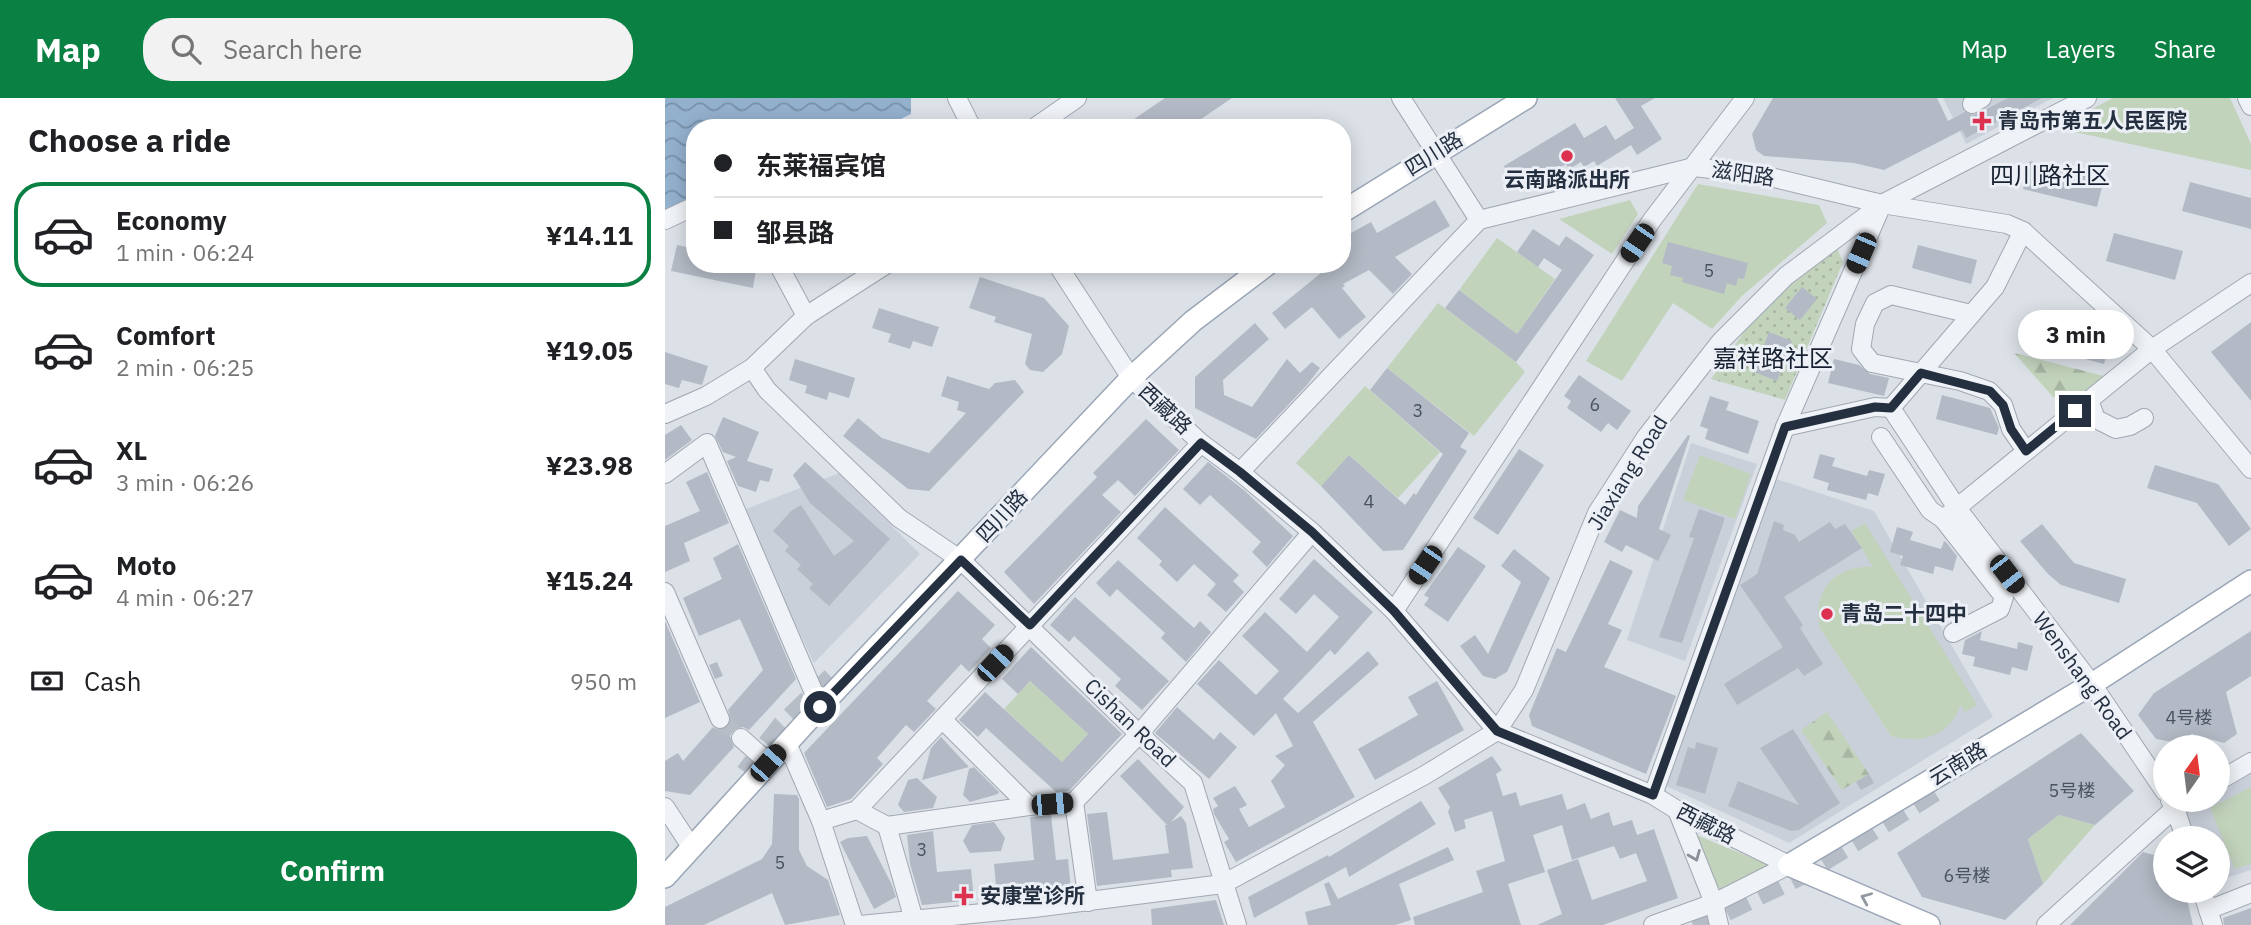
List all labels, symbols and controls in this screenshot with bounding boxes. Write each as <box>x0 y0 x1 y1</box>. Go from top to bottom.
search box <box>143 18 633 81</box>
text: Map <box>35 28 101 71</box>
icon: search <box>167 30 205 68</box>
text: Search here <box>223 32 362 66</box>
text: Map <box>1961 33 2008 65</box>
text: Layers <box>2046 33 2116 65</box>
text: Share <box>2154 33 2216 65</box>
place label: 青岛市第五人民医院 <box>1998 106 2187 134</box>
marker: 青岛市第五人民医院 <box>1972 111 1992 131</box>
text: Choose a ride <box>28 119 231 161</box>
street label: 四川路 <box>1399 125 1468 182</box>
text: 东莱福宾馆 <box>756 148 886 182</box>
marker: 云南路派出所 <box>1559 148 1575 164</box>
street label: 滋阳路 <box>1710 155 1776 191</box>
district label: 四川路社区 <box>1990 159 2110 191</box>
place label: 云南路派出所 <box>1504 165 1630 193</box>
icon: car <box>32 203 95 266</box>
text: Economy <box>116 203 227 237</box>
text: 邹县路 <box>756 215 834 249</box>
text: ¥14.11 <box>546 218 633 252</box>
car <box>1617 220 1658 266</box>
car <box>1844 230 1879 276</box>
text: 1 min · 06:24 <box>116 237 254 267</box>
house number: 5 <box>1704 259 1714 282</box>
callout: 3 min <box>2017 310 2133 358</box>
icon: car <box>32 318 95 381</box>
text: Comfort <box>116 318 215 352</box>
text: 3 min <box>2046 319 2106 349</box>
text: ¥19.05 <box>546 333 633 367</box>
district label: 嘉祥路社区 <box>1713 342 1833 374</box>
text: 2 min · 06:25 <box>116 352 254 382</box>
street label: 西藏路 <box>1133 377 1198 440</box>
house number: 6 <box>1590 393 1600 416</box>
route end <box>2059 395 2091 427</box>
house number: 3 <box>1413 399 1423 422</box>
street label: Jiaxiang Road <box>1581 410 1674 535</box>
icon: car <box>32 433 95 496</box>
text: XL <box>116 433 147 467</box>
text: ¥23.98 <box>546 448 633 482</box>
text: 3 min · 06:26 <box>116 467 254 497</box>
street label: 四川路 <box>970 483 1033 548</box>
house number: 4 <box>1364 490 1375 513</box>
car <box>1405 542 1446 588</box>
icon: car <box>32 548 95 611</box>
text: Moto <box>116 548 176 582</box>
car <box>1986 551 2029 597</box>
text: ¥15.24 <box>546 563 633 597</box>
text: 4 min · 06:27 <box>116 582 254 612</box>
place label: 青岛二十四中 <box>1841 599 1967 627</box>
marker: 青岛二十四中 <box>1819 606 1835 622</box>
street label: Wenshang Road <box>2027 606 2139 745</box>
car <box>973 640 1018 686</box>
icon: cash <box>28 662 66 700</box>
text: Cash <box>84 664 141 698</box>
text: 950 m <box>570 666 637 696</box>
street label: Cishan Road <box>1079 672 1182 773</box>
route start <box>804 691 836 723</box>
house number: 4号楼 <box>2166 706 2212 729</box>
street label: 云南路 <box>1923 735 1992 791</box>
north arrow <box>2153 735 2229 812</box>
map controls <box>2153 735 2230 903</box>
car <box>747 740 790 786</box>
house number: 5号楼 <box>2049 779 2095 802</box>
car <box>1031 792 1074 816</box>
street label: 西藏路 <box>1672 796 1741 850</box>
button: layers <box>2153 826 2230 903</box>
button: Confirm <box>28 831 637 911</box>
house number: 3 <box>917 838 927 861</box>
one-way arrow <box>1687 850 1701 862</box>
house number: 5 <box>775 851 785 874</box>
house number: 6号楼 <box>1944 864 1990 887</box>
place label: 安康堂诊所 <box>980 881 1085 909</box>
marker: 安康堂诊所 <box>954 886 974 906</box>
one-way arrow <box>1861 892 1873 906</box>

